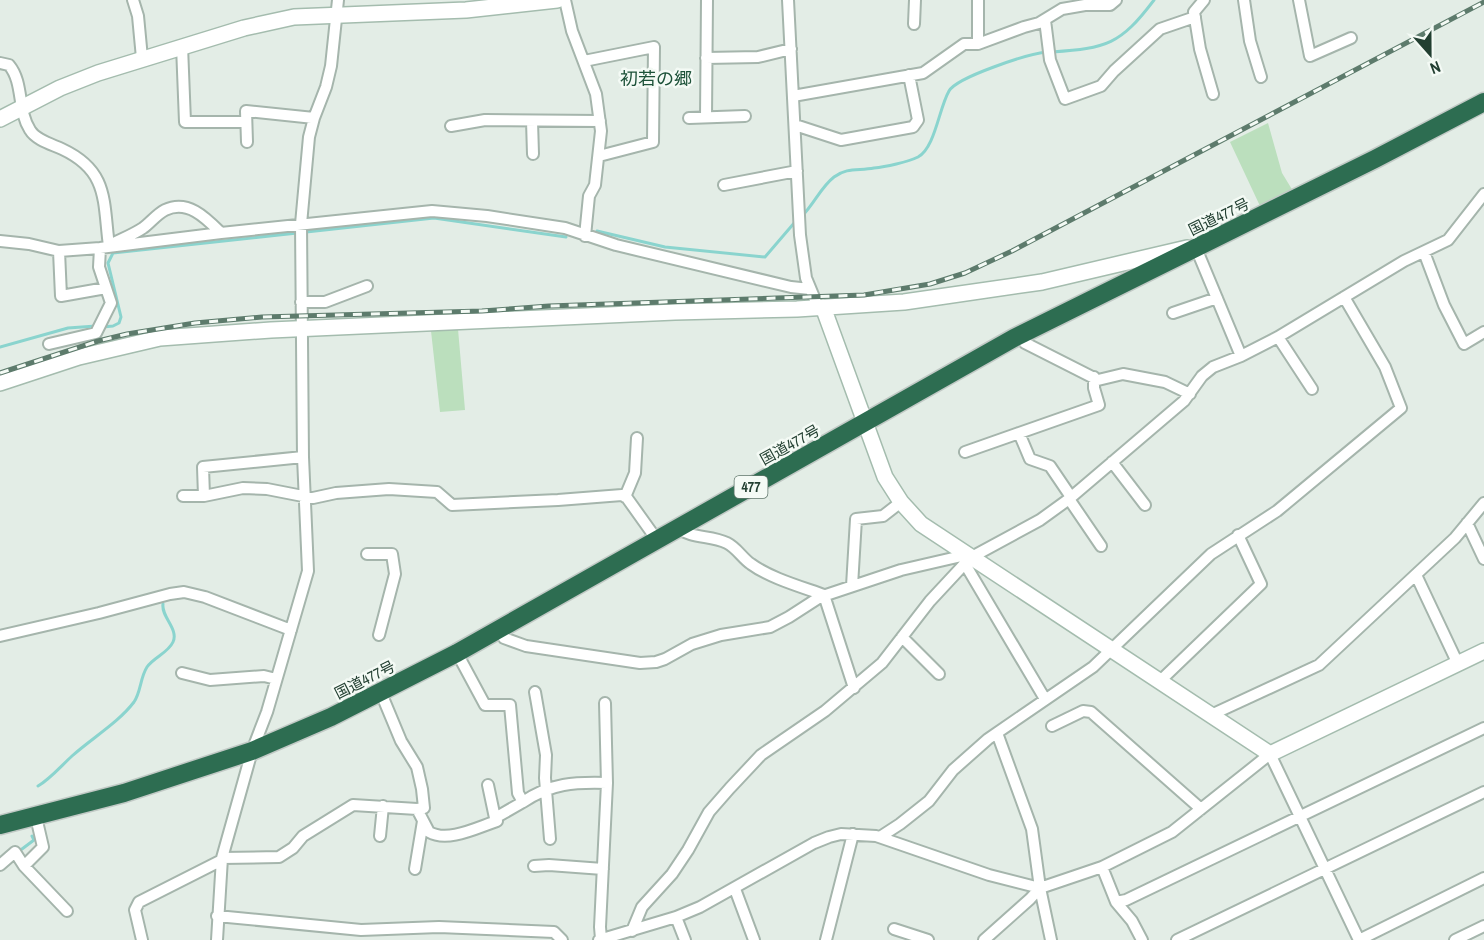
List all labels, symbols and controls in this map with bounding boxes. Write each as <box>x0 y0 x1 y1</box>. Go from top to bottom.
north arrow <box>1400 24 1460 84</box>
text: N <box>1427 56 1444 80</box>
district label: 初若の郷 <box>620 66 692 91</box>
street label: 国道477号 <box>1185 193 1253 240</box>
street label: 国道477号 <box>756 419 824 470</box>
road number: 477 <box>734 476 768 498</box>
street label: 国道477号 <box>331 655 399 704</box>

